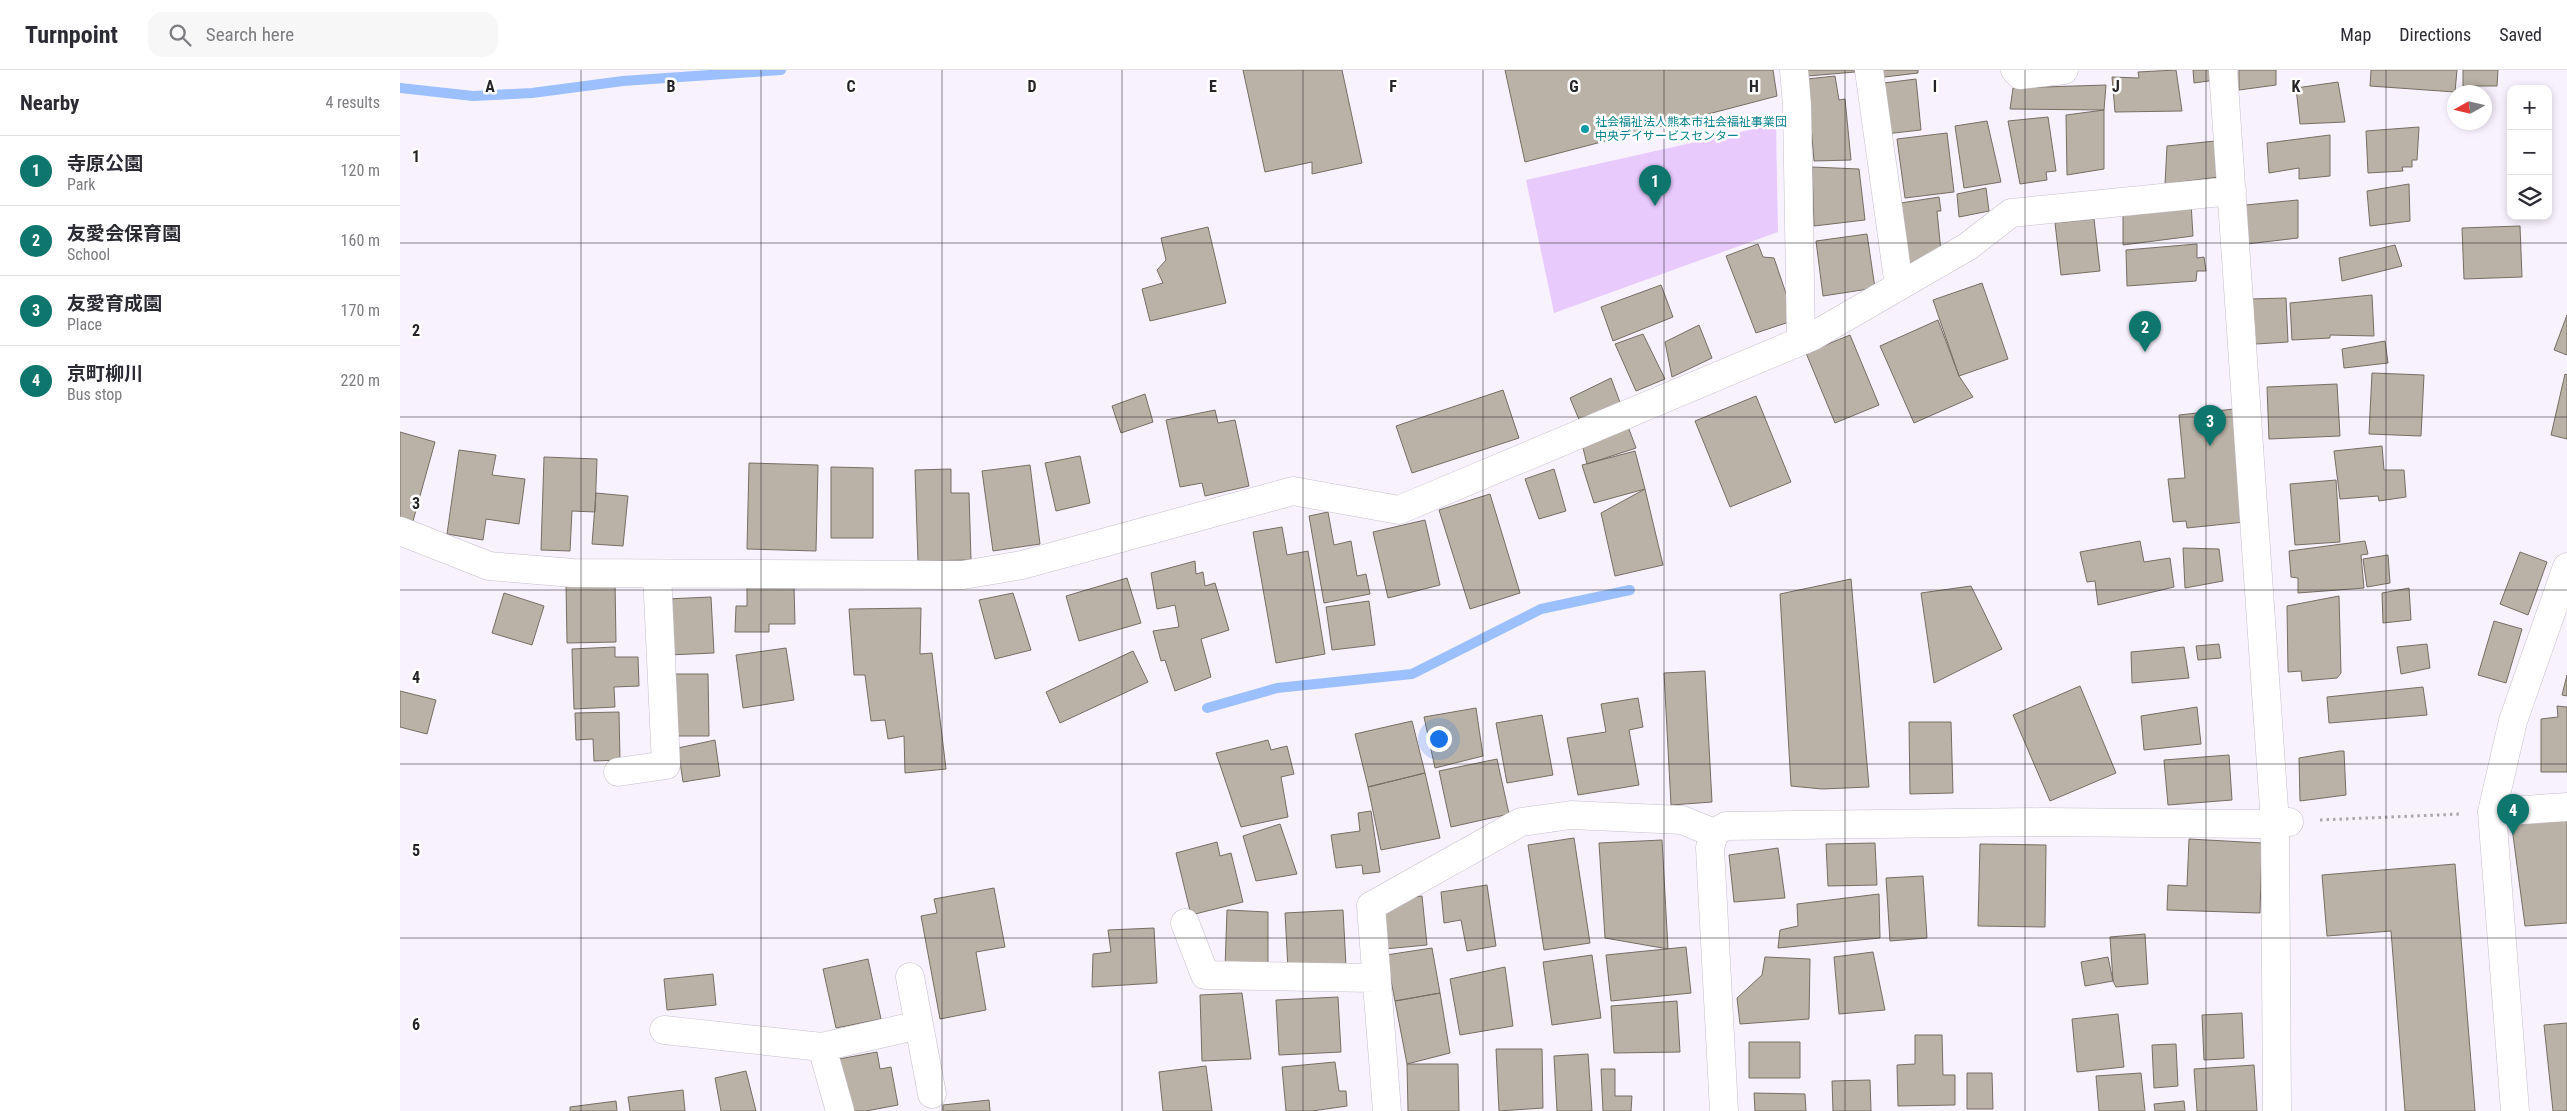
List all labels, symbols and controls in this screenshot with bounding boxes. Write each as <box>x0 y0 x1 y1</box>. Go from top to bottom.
search box <box>148 12 498 57</box>
text: Turnpoint <box>25 21 118 49</box>
icon: search <box>166 21 194 49</box>
text: Search here <box>206 23 294 46</box>
text: Map <box>2340 24 2371 45</box>
text: Directions <box>2399 24 2471 45</box>
text: Saved <box>2499 24 2542 45</box>
text: A <box>485 77 495 96</box>
text: B <box>667 77 676 96</box>
text: C <box>846 77 856 96</box>
text: D <box>1027 77 1037 96</box>
text: E <box>1209 77 1217 96</box>
text: F <box>1389 77 1397 96</box>
text: G <box>1569 77 1579 96</box>
text: H <box>1749 77 1759 96</box>
text: I <box>1933 77 1937 96</box>
text: J <box>2112 77 2120 96</box>
text: K <box>2292 77 2301 96</box>
north arrow <box>2447 85 2492 130</box>
map controls <box>2507 85 2552 220</box>
button: + <box>2507 85 2552 130</box>
text: Nearby <box>20 91 79 115</box>
text: 4 results <box>325 93 380 112</box>
place label: 社会福祉法人熊本市社会福祉事業団 中央デイサービスセンター <box>1595 115 1787 143</box>
marker: 社会福祉法人熊本市社会福祉事業団 中央デイサービスセンター <box>1579 123 1591 135</box>
button: − <box>2507 130 2552 175</box>
text: 1 <box>412 147 420 166</box>
text: 寺原公園 <box>67 152 143 175</box>
text: 1 <box>32 161 40 180</box>
text: 120 m <box>341 161 380 180</box>
pin: 1 <box>1639 165 1671 206</box>
text: Park <box>67 175 96 194</box>
button: layers <box>2507 175 2552 220</box>
text: 友愛会保育園 <box>67 222 181 245</box>
text: 2 <box>32 231 40 250</box>
text: 160 m <box>341 231 380 250</box>
text: School <box>67 245 110 264</box>
text: 友愛育成園 <box>67 292 162 315</box>
text: 3 <box>32 301 40 320</box>
text: 170 m <box>341 301 380 320</box>
pin: 2 <box>2129 311 2161 352</box>
text: Place <box>67 315 102 334</box>
text: 2 <box>412 321 420 340</box>
text: 京町柳川 <box>67 362 143 385</box>
text: 4 <box>32 371 40 390</box>
text: 220 m <box>341 371 380 390</box>
text: Bus stop <box>67 385 122 404</box>
pin: 3 <box>2194 405 2226 446</box>
text: 3 <box>412 494 420 513</box>
text: 4 <box>412 668 420 687</box>
your location <box>1426 726 1452 752</box>
pin: 4 <box>2497 794 2529 835</box>
text: 5 <box>412 841 420 860</box>
text: 6 <box>412 1015 420 1034</box>

